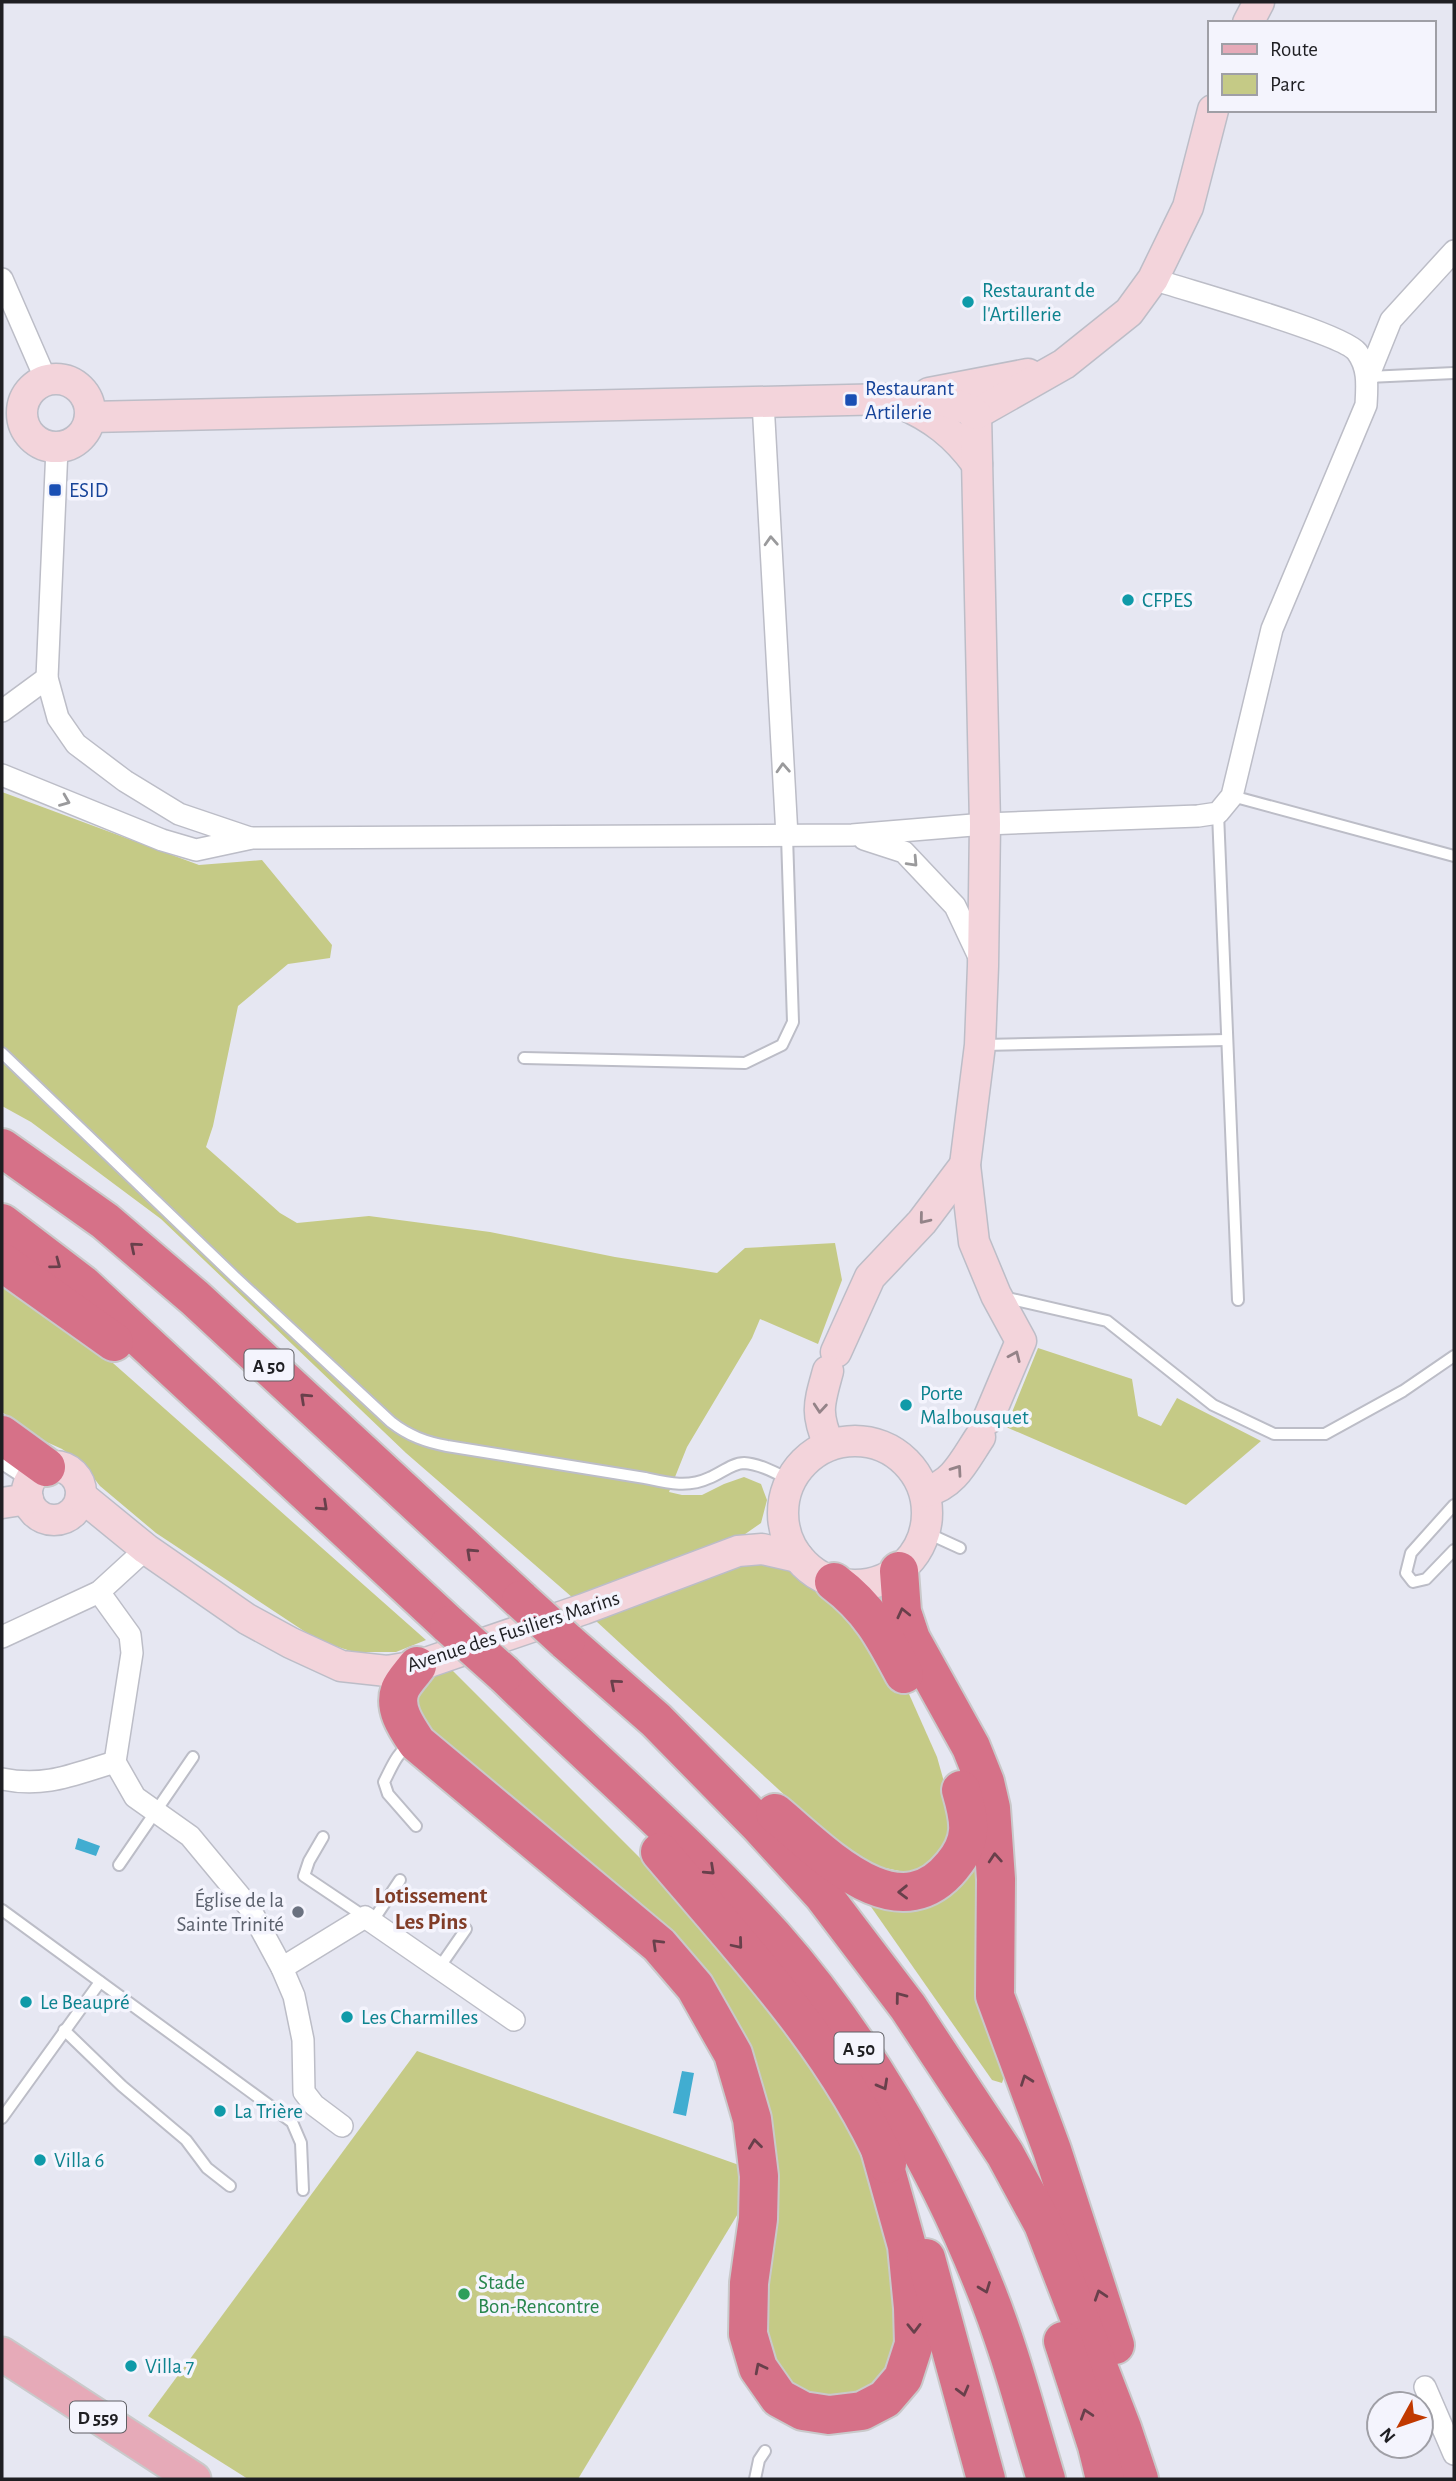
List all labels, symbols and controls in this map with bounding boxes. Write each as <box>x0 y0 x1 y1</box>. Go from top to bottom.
legend <box>1208 21 1435 112</box>
text: Route <box>1270 39 1318 60</box>
text: Parc <box>1270 74 1305 95</box>
place label: Restaurant de l'Artillerie <box>982 280 1095 325</box>
marker: Restaurant de l'Artillerie <box>960 294 976 310</box>
place label: Restaurant Artilerie <box>865 378 954 423</box>
marker: Restaurant Artilerie <box>843 392 859 408</box>
place label: ESID <box>69 480 108 501</box>
marker: ESID <box>47 482 63 498</box>
one-way arrow <box>763 535 778 546</box>
place label: CFPES <box>1142 590 1193 611</box>
marker: CFPES <box>1120 592 1136 608</box>
one-way arrow <box>776 762 791 773</box>
one-way arrow <box>58 792 70 806</box>
one-way arrow <box>905 854 918 867</box>
one-way arrow <box>920 1211 932 1224</box>
one-way arrow <box>130 1243 143 1255</box>
one-way arrow <box>48 1256 61 1269</box>
road number: A 50 <box>244 1350 294 1380</box>
one-way arrow <box>1007 1351 1021 1364</box>
place label: Porte Malbousquet <box>920 1383 1029 1428</box>
one-way arrow <box>300 1394 313 1407</box>
marker: Porte Malbousquet <box>898 1397 914 1413</box>
one-way arrow <box>813 1403 828 1414</box>
one-way arrow <box>949 1465 961 1478</box>
one-way arrow <box>315 1498 328 1510</box>
one-way arrow <box>466 1549 479 1562</box>
street label: Avenue des Fusiliers Marins <box>404 1587 622 1676</box>
one-way arrow <box>897 1607 911 1619</box>
one-way arrow <box>611 1680 624 1692</box>
one-way arrow <box>988 1852 1003 1863</box>
one-way arrow <box>702 1862 715 1874</box>
one-way arrow <box>897 1884 908 1900</box>
district label: Lotissement Les Pins <box>375 1885 488 1934</box>
place label: Église de la Sainte Trinité <box>177 1888 284 1935</box>
marker: Église de la Sainte Trinité <box>290 1904 306 1920</box>
one-way arrow <box>730 1936 742 1949</box>
one-way arrow <box>652 1940 665 1953</box>
place label: Le Beaupré <box>40 1992 130 2013</box>
one-way arrow <box>895 1992 908 2005</box>
marker: Le Beaupré <box>18 1994 34 2010</box>
place label: Les Charmilles <box>361 2007 478 2028</box>
marker: Les Charmilles <box>339 2009 355 2025</box>
road number: A 50 <box>834 2032 884 2064</box>
one-way arrow <box>1020 2074 1034 2086</box>
one-way arrow <box>875 2077 888 2090</box>
place label: La Trière <box>234 2101 303 2122</box>
marker: La Trière <box>212 2103 228 2119</box>
one-way arrow <box>747 2138 762 2150</box>
place label: Villa 6 <box>54 2150 104 2171</box>
marker: Villa 6 <box>32 2152 48 2168</box>
place label: Stade Bon-Rencontre <box>478 2272 599 2317</box>
one-way arrow <box>977 2281 991 2293</box>
marker: Stade Bon-Rencontre <box>456 2286 472 2302</box>
one-way arrow <box>1094 2289 1108 2302</box>
one-way arrow <box>906 2323 922 2334</box>
place label: Villa 7 <box>145 2356 194 2377</box>
marker: Villa 7 <box>123 2358 139 2374</box>
one-way arrow <box>755 2363 769 2375</box>
one-way arrow <box>955 2385 969 2397</box>
north arrow <box>1365 2390 1435 2460</box>
road number: D 559 <box>70 2402 126 2432</box>
one-way arrow <box>1080 2408 1095 2420</box>
text: N <box>1377 2424 1400 2446</box>

